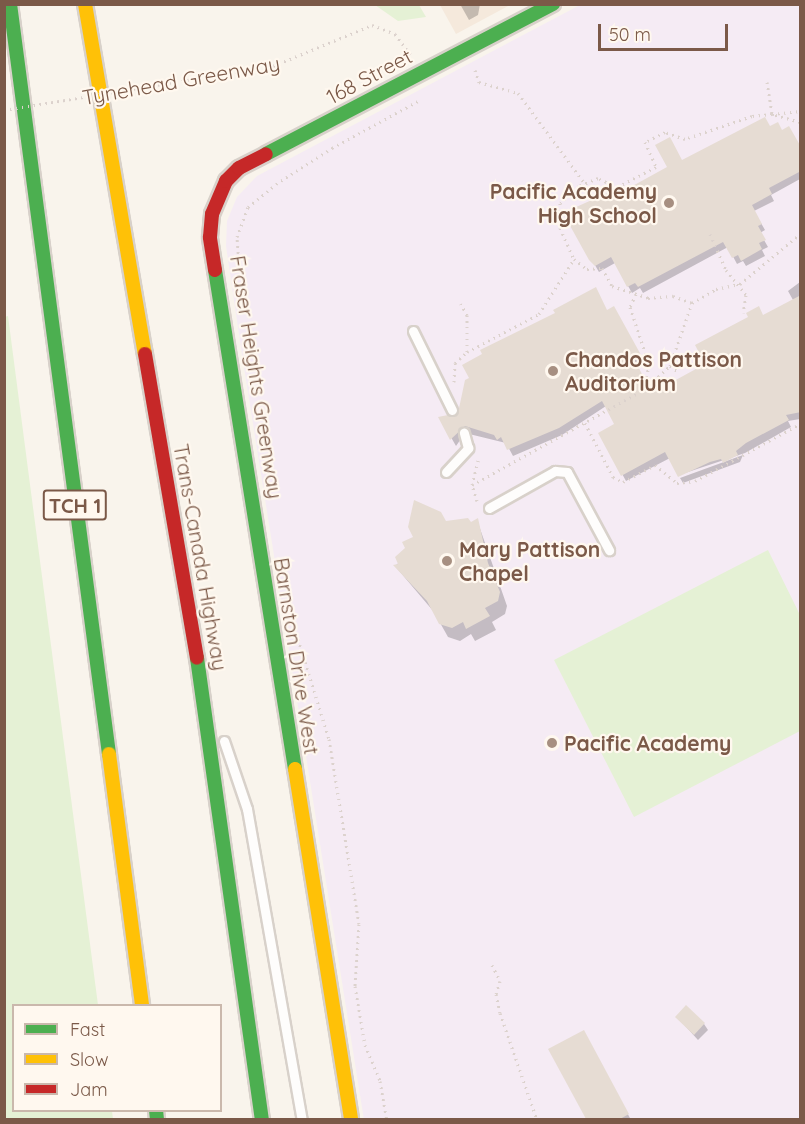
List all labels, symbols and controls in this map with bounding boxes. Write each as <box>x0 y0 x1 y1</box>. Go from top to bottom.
scale bar <box>601 12 732 50</box>
text: 50 m <box>609 23 651 46</box>
street label: 168 Street <box>322 43 416 109</box>
street label: Tynehead Greenway <box>80 50 282 110</box>
place label: Pacific Academy High School <box>490 178 657 228</box>
marker: Pacific Academy High School <box>662 196 676 210</box>
street label: Fraser Heights Greenway <box>225 254 289 500</box>
place label: Chandos Pattison Auditorium <box>565 346 742 396</box>
marker: Chandos Pattison Auditorium <box>546 364 560 378</box>
street label: Trans-Canada Highway <box>169 442 233 672</box>
road number: TCH 1 <box>42 488 108 522</box>
place label: Mary Pattison Chapel <box>459 536 600 586</box>
marker: Mary Pattison Chapel <box>440 554 454 568</box>
street label: Barnston Drive West <box>269 556 325 756</box>
place label: Pacific Academy <box>564 730 731 756</box>
marker: Pacific Academy <box>545 736 559 750</box>
legend <box>12 1004 222 1112</box>
text: Fast <box>70 1018 105 1041</box>
text: Slow <box>70 1048 108 1071</box>
text: Jam <box>70 1078 108 1101</box>

